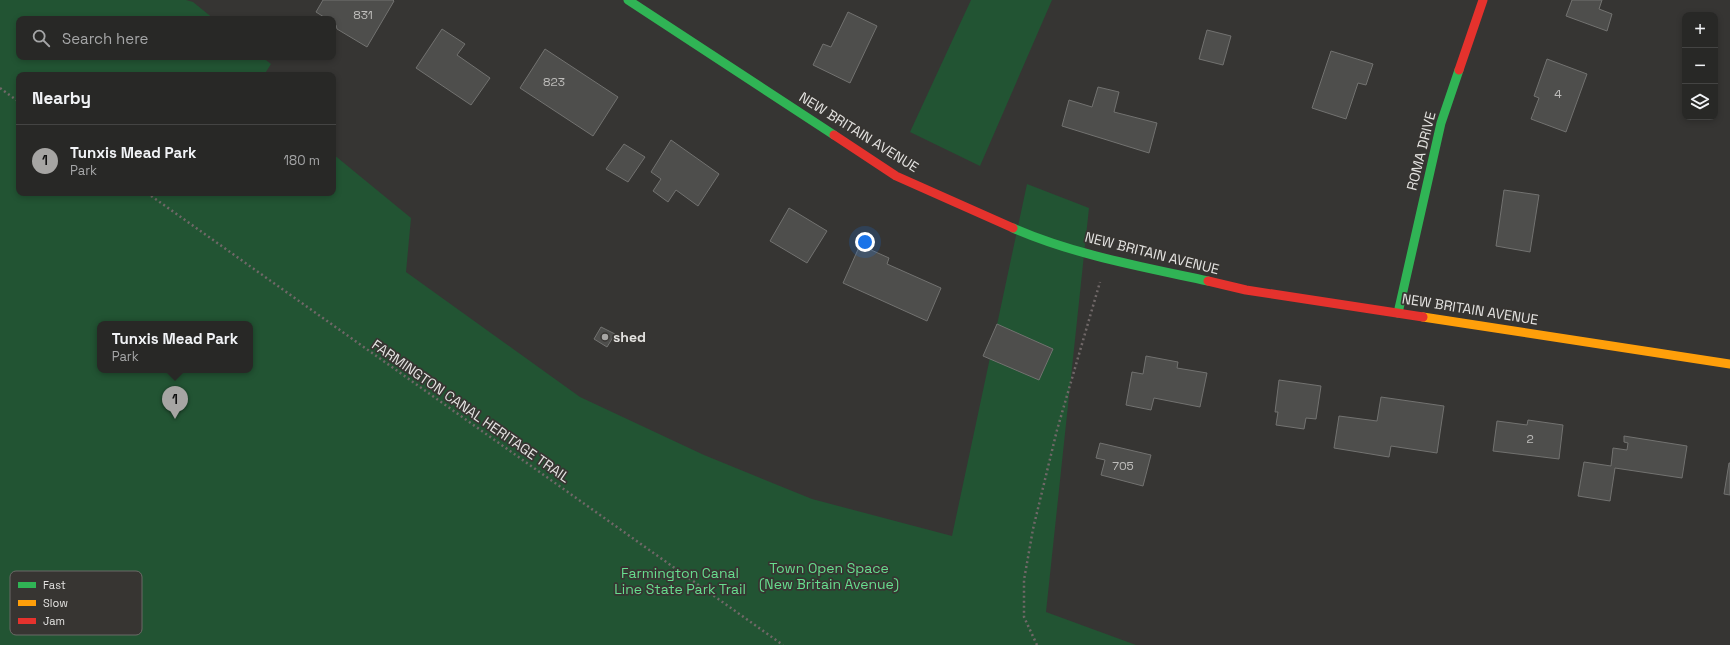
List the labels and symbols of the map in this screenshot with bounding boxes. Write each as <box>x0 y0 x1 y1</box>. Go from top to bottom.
house number: 831 <box>353 7 373 23</box>
house number: 823 <box>543 74 565 90</box>
house number: 4 <box>1554 86 1562 102</box>
street label: NEW BRITAIN AVENUE <box>796 88 922 176</box>
street label: ROMA DRIVE <box>1403 110 1440 192</box>
street label: NEW BRITAIN AVENUE <box>1083 228 1221 278</box>
your location <box>855 232 875 252</box>
street label: NEW BRITAIN AVENUE <box>1401 289 1540 329</box>
place label: shed <box>613 328 646 346</box>
marker: shed <box>600 332 610 342</box>
street label: FARMINGTON CANAL HERITAGE TRAIL <box>369 335 574 487</box>
pin: 1 <box>162 386 188 419</box>
house number: 2 <box>1526 431 1534 447</box>
house number: 705 <box>1112 458 1134 474</box>
park label: Town Open Space (New Britain Avenue) <box>759 559 899 593</box>
park label: Farmington Canal Line State Park Trail <box>614 564 746 598</box>
legend <box>10 571 142 635</box>
text: Fast <box>43 578 66 592</box>
text: Slow <box>43 596 68 610</box>
text: Jam <box>43 614 65 628</box>

